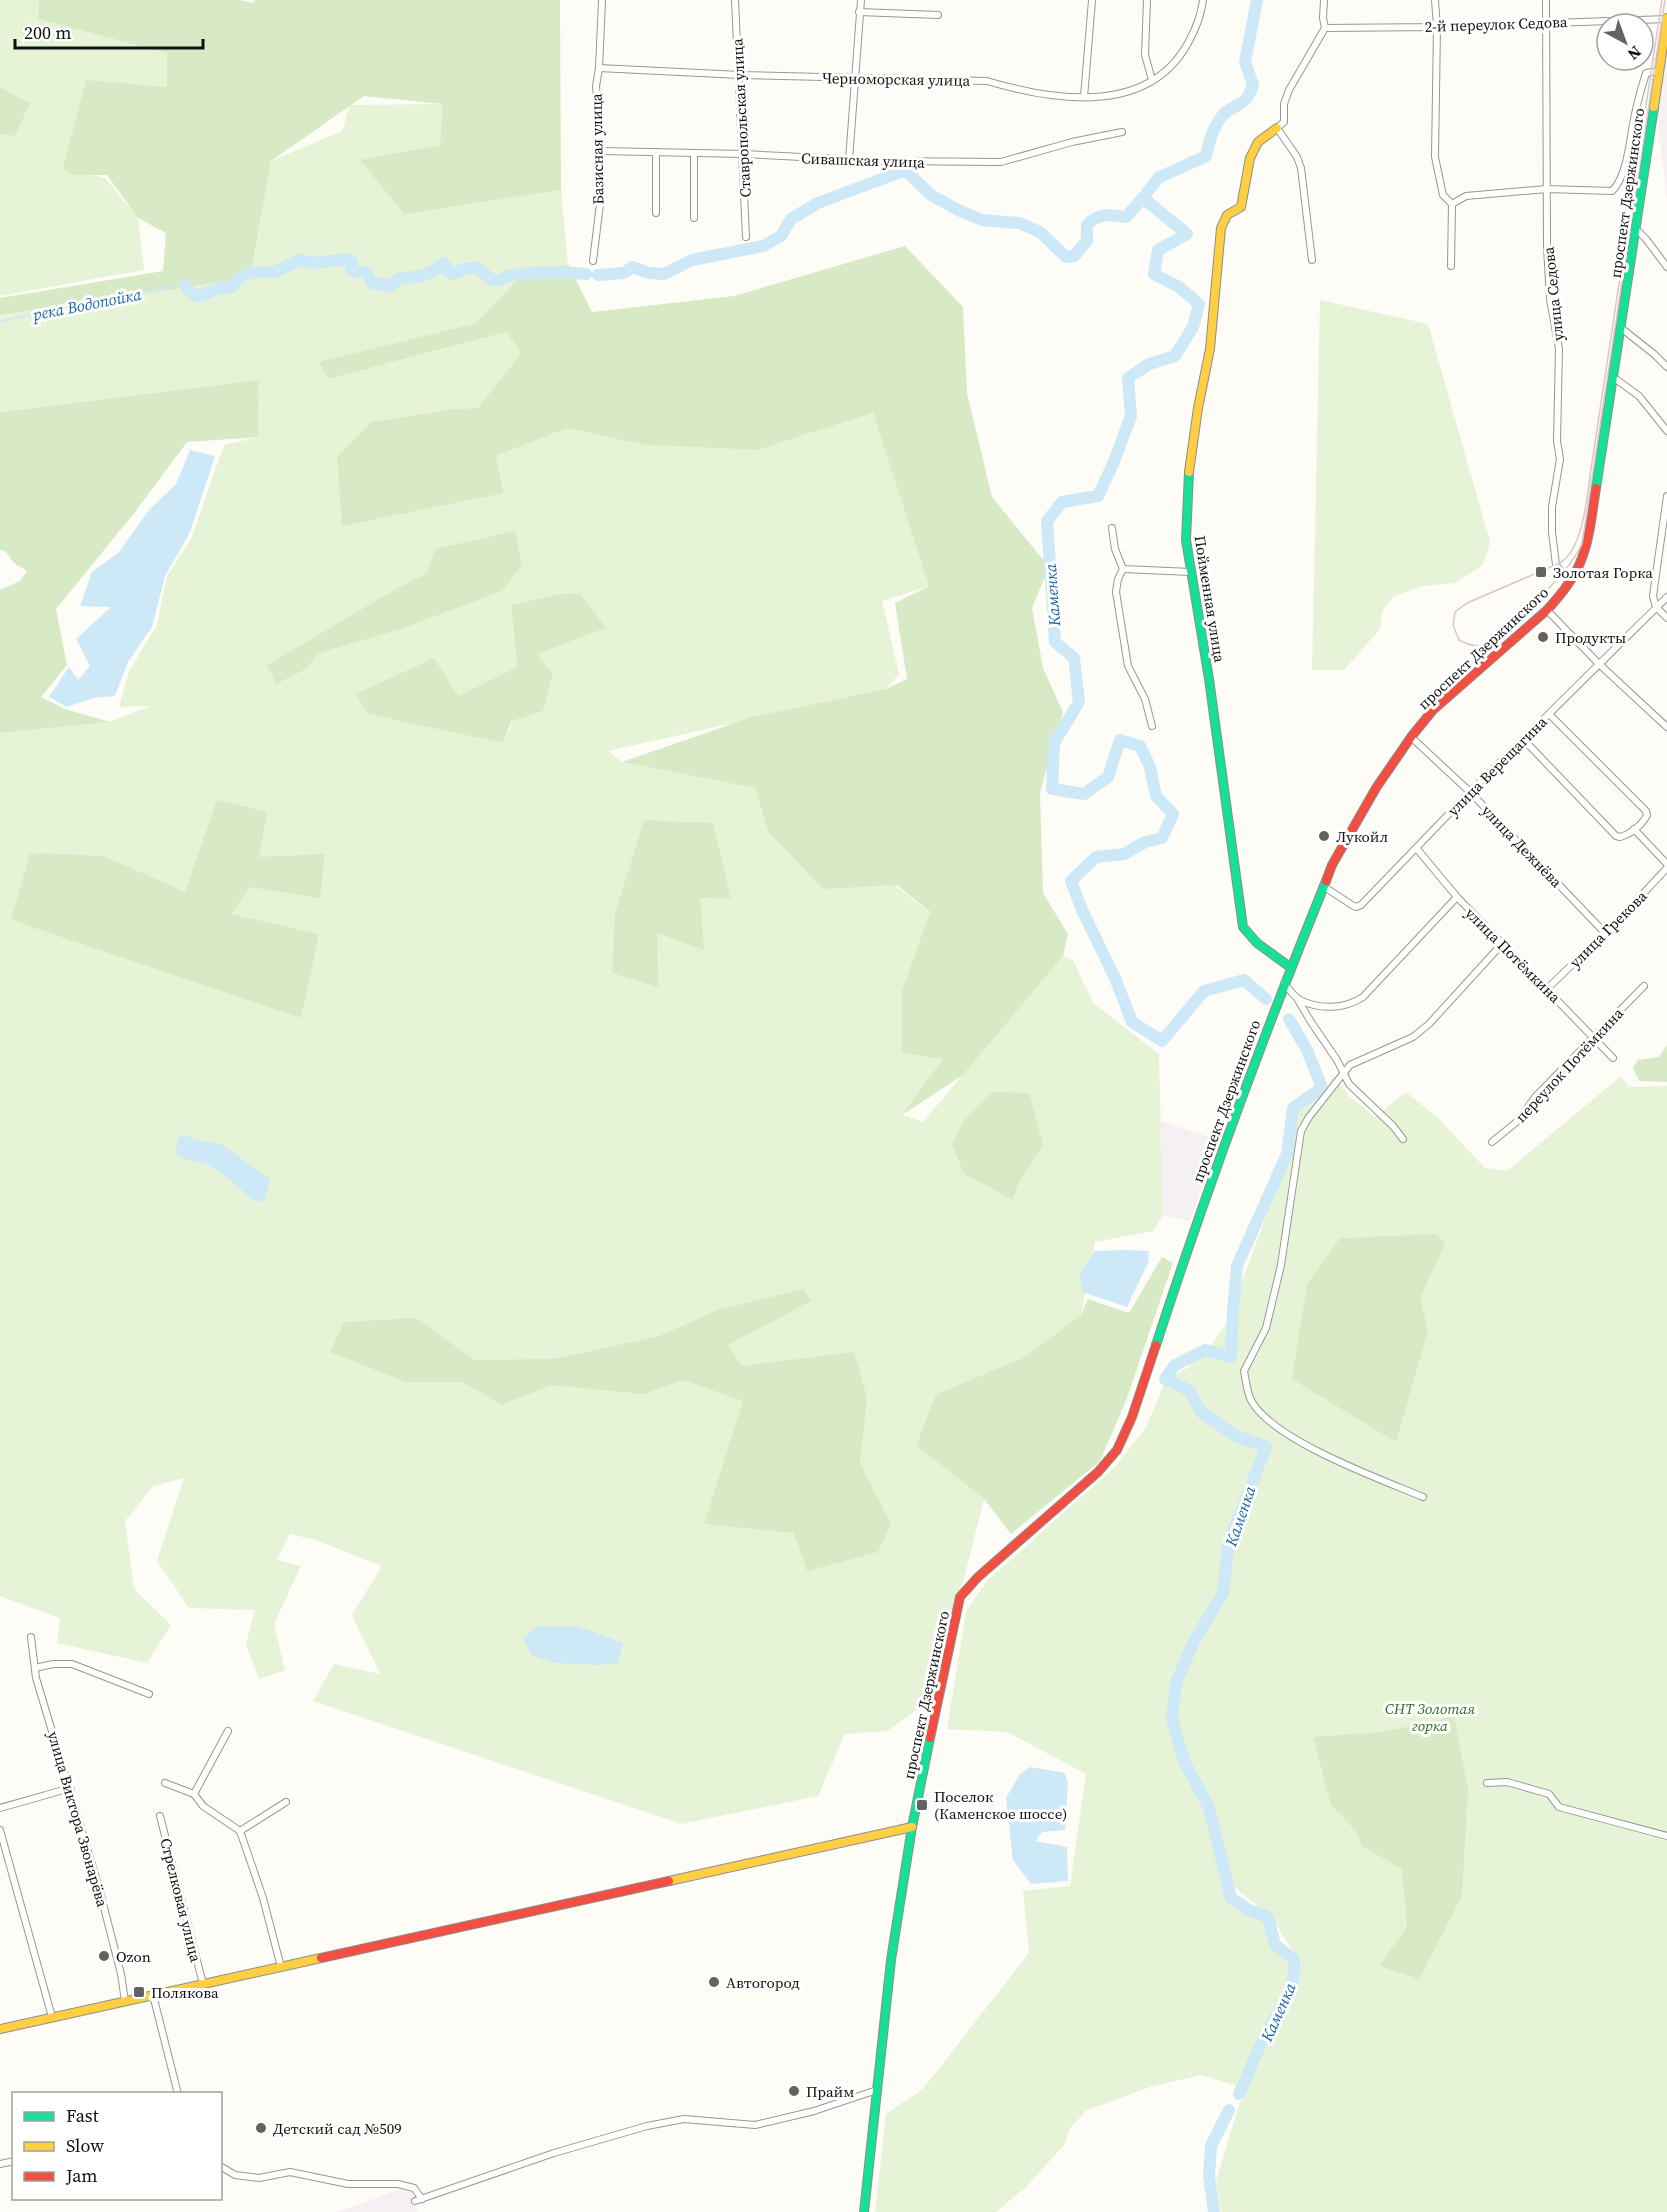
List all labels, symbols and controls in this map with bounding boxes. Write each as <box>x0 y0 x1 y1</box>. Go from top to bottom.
street label: 2-й переулок Седова <box>1424 11 1568 37</box>
scale bar <box>15 12 202 50</box>
north arrow <box>1595 12 1655 72</box>
text: 200 m <box>24 20 71 45</box>
street label: Ставропольская улица <box>726 38 756 198</box>
text: N <box>1623 41 1646 66</box>
street label: Черноморская улица <box>822 67 971 91</box>
street label: Базисная улица <box>586 93 608 205</box>
street label: проспект Дзержинского <box>1605 107 1649 279</box>
street label: Сивашская улица <box>801 147 926 173</box>
street label: улица Седова <box>1538 245 1568 342</box>
water label: река Водопойка <box>29 283 144 326</box>
street label: Пойменная улица <box>1190 534 1230 664</box>
place label: Золотая Горка <box>1553 562 1653 583</box>
water label: Каменка <box>1039 563 1065 628</box>
marker: Золотая Горка <box>1534 565 1548 579</box>
street label: проспект Дзержинского <box>1413 582 1553 714</box>
place label: Продукты <box>1555 627 1626 648</box>
marker: Продукты <box>1536 630 1550 644</box>
street label: улица Верещагина <box>1443 711 1552 820</box>
street label: улица Дежнёва <box>1477 800 1567 892</box>
place label: Лукойл <box>1336 826 1388 847</box>
marker: Лукойл <box>1317 829 1331 843</box>
street label: улица Грекова <box>1565 885 1652 972</box>
street label: улица Потёмкина <box>1461 903 1566 1008</box>
street label: переулок Потёмкина <box>1510 1003 1628 1127</box>
street label: проспект Дзержинского <box>1187 1017 1265 1185</box>
water label: Каменка <box>1219 1482 1261 1550</box>
street label: проспект Дзержинского <box>898 1609 954 1781</box>
park label: СНТ Золотая горка <box>1385 1698 1475 1736</box>
street label: улица Виктора Звонарёва <box>43 1729 113 1910</box>
place label: Поселок (Каменское шоссе) <box>934 1786 1067 1824</box>
marker: Поселок (Каменское шоссе) <box>915 1798 929 1812</box>
street label: Стрелковая улица <box>155 1836 207 1964</box>
place label: Ozon <box>116 1946 151 1967</box>
marker: Ozon <box>97 1949 111 1963</box>
place label: Автогород <box>726 1972 800 1993</box>
marker: Автогород <box>707 1975 721 1989</box>
water label: Каменка <box>1255 1979 1301 2046</box>
place label: Полякова <box>151 1982 219 2003</box>
marker: Полякова <box>132 1985 146 1999</box>
place label: Прайм <box>806 2081 854 2102</box>
marker: Прайм <box>787 2084 801 2098</box>
legend <box>12 2092 222 2200</box>
text: Fast <box>66 2103 99 2128</box>
place label: Детский сад №509 <box>273 2118 402 2139</box>
marker: Детский сад №509 <box>254 2121 268 2135</box>
text: Slow <box>66 2133 104 2158</box>
text: Jam <box>65 2163 98 2188</box>

